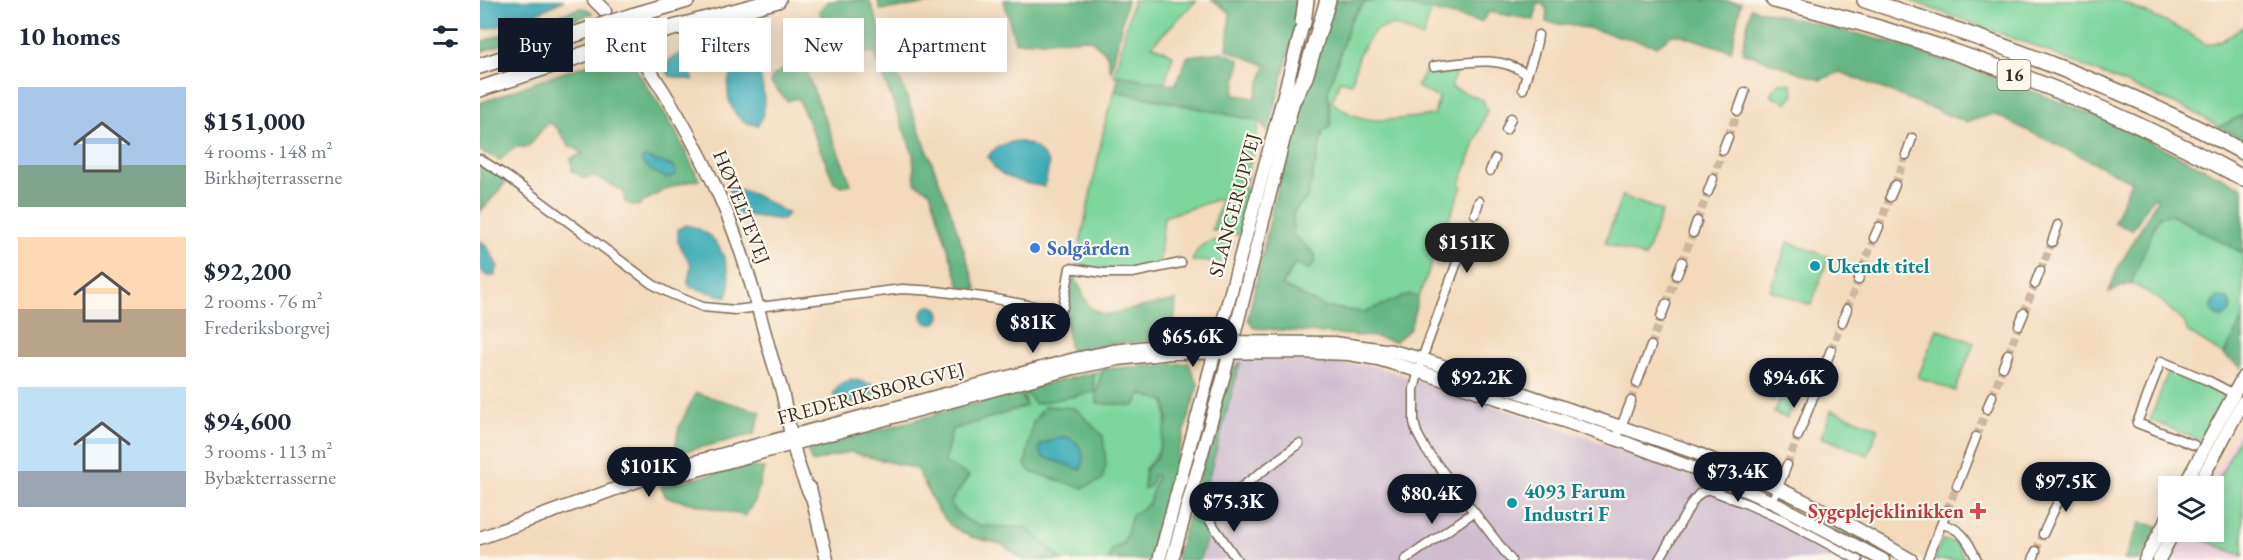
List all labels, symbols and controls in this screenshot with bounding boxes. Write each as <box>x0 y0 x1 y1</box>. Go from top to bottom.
chip: Buy <box>498 18 573 72</box>
chip: Rent <box>585 18 667 72</box>
chip: Filters <box>679 18 771 72</box>
chip: New <box>783 18 864 72</box>
chip: Apartment <box>876 18 1007 72</box>
text: 10 homes <box>18 19 120 53</box>
icon: filters <box>429 20 462 53</box>
road number: 16 <box>1998 60 2030 90</box>
text: $151,000 <box>204 104 305 138</box>
icon: home <box>66 111 138 183</box>
street label: SLANGERUPVEJ <box>1202 130 1266 280</box>
text: 4 rooms · 148 m² <box>204 138 332 164</box>
street label: HØVELTEVEJ <box>707 146 777 268</box>
text: Birkhøjterrasserne <box>204 164 342 190</box>
pin: $151K <box>1425 223 1509 274</box>
text: $151K <box>1439 229 1495 255</box>
place label: Solgården <box>1047 235 1130 261</box>
marker: Solgården <box>1028 241 1042 255</box>
place label: Ukendt titel <box>1827 253 1930 279</box>
text: $92,200 <box>204 254 291 288</box>
marker: Ukendt titel <box>1808 259 1822 273</box>
icon: home <box>66 261 138 333</box>
text: 2 rooms · 76 m² <box>204 288 323 314</box>
pin: $81K <box>997 303 1069 354</box>
text: $81K <box>1010 309 1056 335</box>
text: Frederiksborgvej <box>204 314 330 340</box>
pin: $65.6K <box>1144 317 1242 368</box>
text: $65.6K <box>1162 323 1224 349</box>
street label: FREDERIKSBORGVEJ <box>774 355 968 431</box>
pin: $92.2K <box>1433 358 1531 409</box>
pin: $94.6K <box>1745 358 1843 409</box>
text: $92.2K <box>1451 364 1513 390</box>
text: $94.6K <box>1763 364 1825 390</box>
text: $94,600 <box>204 404 291 438</box>
icon: home <box>66 411 138 483</box>
text: 3 rooms · 113 m² <box>204 438 332 464</box>
pin: $101K <box>607 447 691 498</box>
pin: $73.4K <box>1689 452 1787 503</box>
text: $101K <box>621 453 677 479</box>
text: $73.4K <box>1707 458 1769 484</box>
pin: $97.5K <box>2017 462 2115 513</box>
text: Bybækterrasserne <box>204 464 336 490</box>
text: $97.5K <box>2035 468 2097 494</box>
pin: $80.4K <box>1383 474 1481 525</box>
map controls <box>2158 476 2224 542</box>
button: layers <box>2158 476 2224 542</box>
place label: 4093 Farum Industri F <box>1524 478 1626 527</box>
text: $80.4K <box>1401 480 1463 506</box>
pin: $75.3K <box>1185 482 1283 533</box>
text: $75.3K <box>1203 488 1265 514</box>
marker: 4093 Farum Industri F <box>1505 496 1519 510</box>
place label: Sygeplejeklinikken <box>1808 498 1964 524</box>
marker: Sygeplejeklinikken <box>1969 502 1987 520</box>

